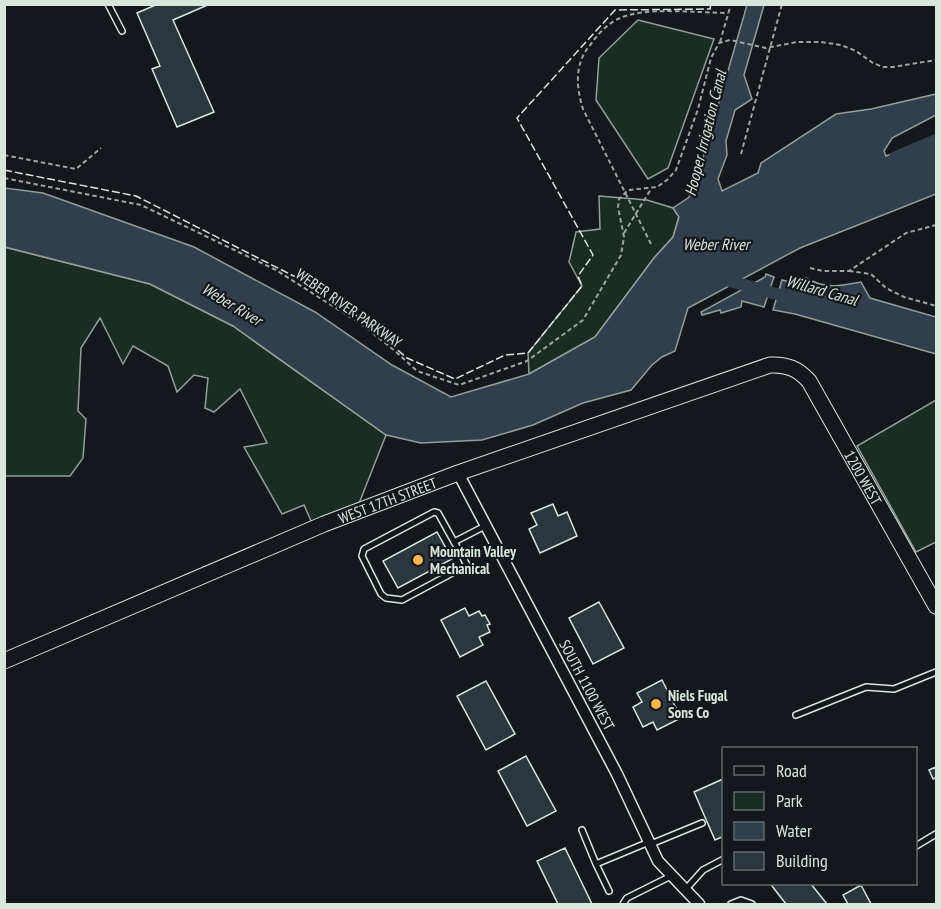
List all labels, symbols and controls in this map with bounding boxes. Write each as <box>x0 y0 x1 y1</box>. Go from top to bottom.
water label: Hooper Irrigation Canal <box>680 67 731 198</box>
water label: Weber River <box>683 234 752 254</box>
street label: WEBER RIVER PARKWAY <box>292 264 406 352</box>
water label: Willard Canal <box>784 270 861 310</box>
water label: Weber River <box>198 278 268 331</box>
street label: 1200 WEST <box>840 447 886 508</box>
street label: WEST 17TH STREET <box>336 472 440 527</box>
place label: Mountain Valley Mechanical <box>430 542 517 578</box>
marker: Mountain Valley Mechanical <box>411 553 425 567</box>
street label: SOUTH 1100 WEST <box>555 636 619 734</box>
place label: Niels Fugal Sons Co <box>668 686 728 722</box>
marker: Niels Fugal Sons Co <box>649 697 663 711</box>
legend <box>722 747 917 885</box>
text: Road <box>776 759 807 782</box>
text: Park <box>776 789 803 812</box>
text: Water <box>776 819 812 842</box>
text: Building <box>776 849 828 872</box>

